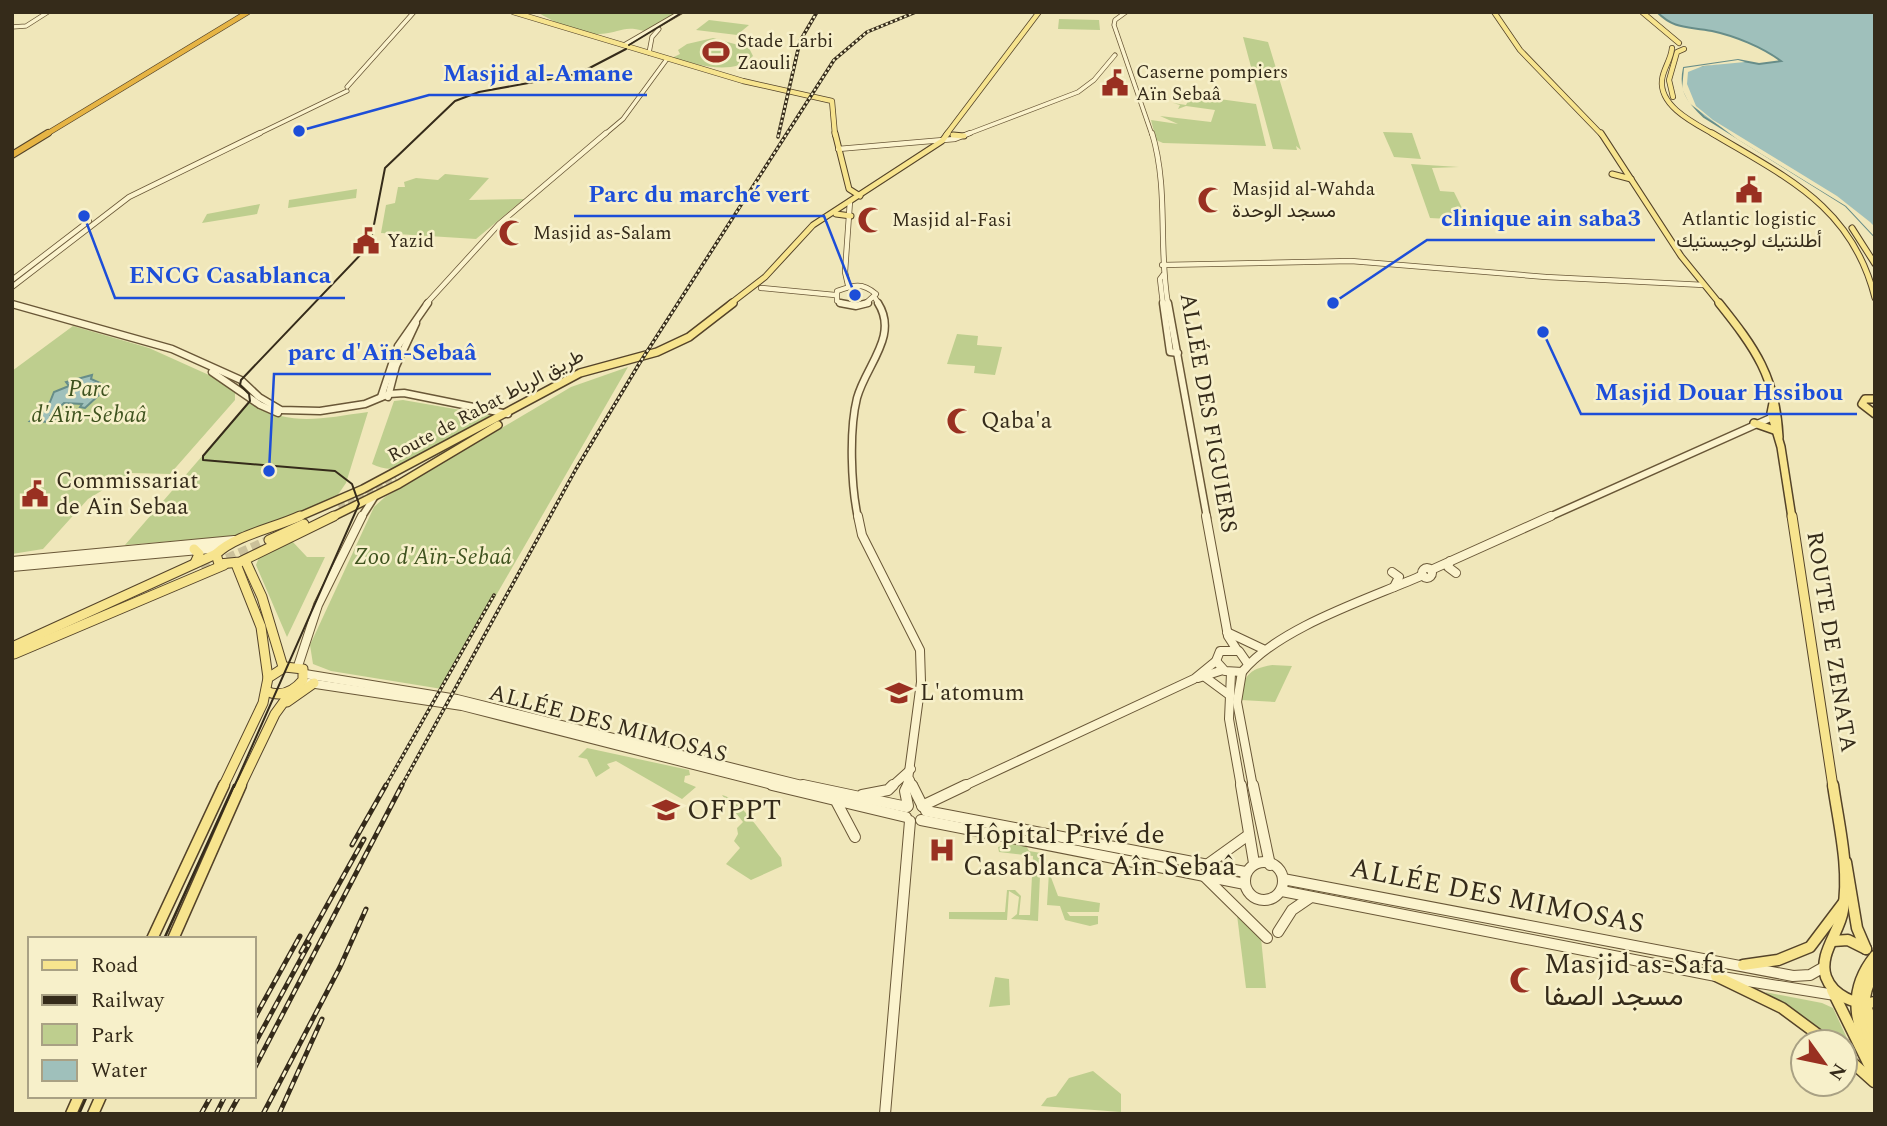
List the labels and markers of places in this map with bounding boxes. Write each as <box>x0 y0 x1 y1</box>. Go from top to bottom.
place label: Stade Larbi Zaouli <box>737 27 833 78</box>
sports icon: Stade Larbi Zaouli <box>701 37 731 67</box>
callout: Masjid al-Amane <box>429 50 647 95</box>
place label: Caserne pompiers Aïn Sebaâ <box>1136 58 1288 109</box>
public building icon: Caserne pompiers Aïn Sebaâ <box>1100 68 1130 98</box>
callout: Parc du marché vert <box>574 171 824 216</box>
place label: Masjid al-Wahda مسجد الوحدة <box>1232 175 1376 226</box>
public building icon: Atlantic logistic أطلنتيك لوجيستيك <box>1734 175 1764 205</box>
mosque icon: Masjid al-Wahda مسجد الوحدة <box>1196 185 1226 215</box>
callout: clinique ain saba3 <box>1427 195 1655 240</box>
mosque icon: Masjid al-Fasi <box>856 205 886 235</box>
place label: Atlantic logistic أطلنتيك لوجيستيك <box>1676 205 1822 256</box>
place label: Masjid al-Fasi <box>892 206 1012 235</box>
mosque icon: Masjid as-Salam <box>497 218 527 248</box>
place label: Masjid as-Salam <box>533 219 672 248</box>
public building icon: Yazid <box>351 226 381 256</box>
place label: Yazid <box>387 227 434 256</box>
callout: ENCG Casablanca <box>115 253 345 298</box>
callout: parc d'Aïn-Sebaâ <box>274 329 491 374</box>
callout: Masjid Douar Hssibou <box>1581 369 1857 414</box>
place label: Qaba'a <box>981 404 1052 439</box>
mosque icon: Qaba'a <box>945 406 975 436</box>
place label: Commissariat de Aïn Sebaa <box>56 464 198 525</box>
public building icon: Commissariat de Aïn Sebaa <box>20 479 50 509</box>
place label: L'atomum <box>920 676 1025 711</box>
school or university icon: L'atomum <box>884 678 914 708</box>
place label: OFPPT <box>687 789 781 832</box>
school or university icon: OFPPT <box>651 795 681 825</box>
place label: Hôpital Privé de Casablanca Aîn Sebaâ <box>963 813 1236 888</box>
hospital icon: Hôpital Privé de Casablanca Aîn Sebaâ <box>927 835 957 865</box>
place label: Masjid as-Safa مسجد الصفا <box>1544 943 1726 1018</box>
mosque icon: Masjid as-Safa مسجد الصفا <box>1508 965 1538 995</box>

